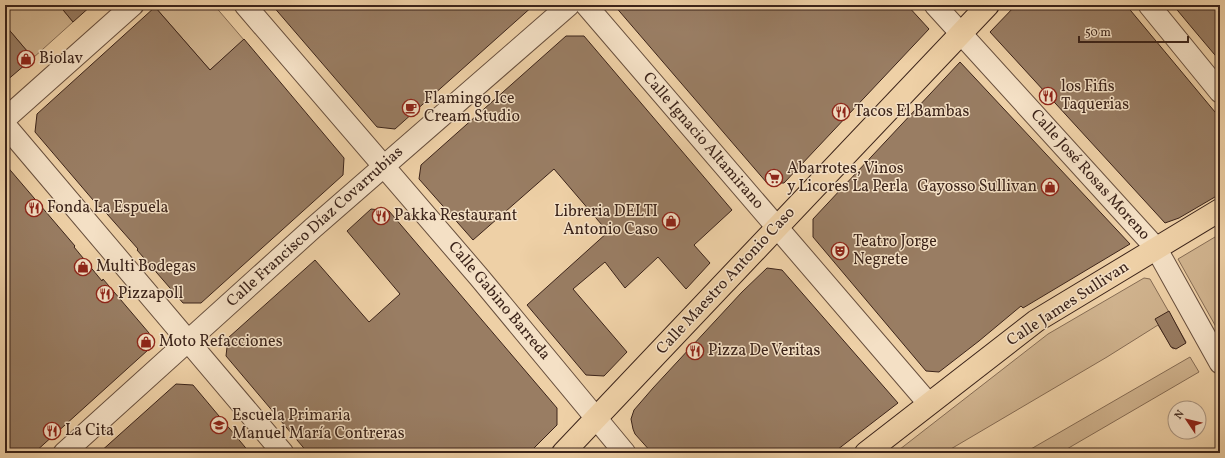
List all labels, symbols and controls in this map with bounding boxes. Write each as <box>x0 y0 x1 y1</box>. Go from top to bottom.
scale bar <box>1079 18 1188 44</box>
text: 50 m <box>1085 25 1111 41</box>
place label: Biolav <box>39 48 83 70</box>
shop icon: Biolav <box>16 49 36 69</box>
street label: Calle Ignacio Altamirano <box>637 68 769 214</box>
place label: los Fifis Taquerias <box>1061 76 1129 116</box>
restaurant icon: los Fifis Taquerias <box>1038 86 1058 106</box>
place label: Flamingo Ice Cream Studio <box>424 88 520 128</box>
cafe icon: Flamingo Ice Cream Studio <box>401 98 421 118</box>
place label: Tacos El Bambas <box>854 101 969 123</box>
restaurant icon: Tacos El Bambas <box>831 102 851 122</box>
street label: Calle José Rosas Moreno <box>1025 105 1155 245</box>
street label: Calle Francisco Díaz Covarrubias <box>222 141 408 312</box>
place label: Abarrotes, Vinos y Licores La Perla <box>787 158 908 198</box>
supermarket icon: Abarrotes, Vinos y Licores La Perla <box>764 168 784 188</box>
place label: Gayosso Sullivan <box>917 176 1037 198</box>
shop icon: Gayosso Sullivan <box>1040 177 1060 197</box>
place label: Fonda La Espuela <box>47 197 169 219</box>
restaurant icon: Fonda La Espuela <box>24 198 44 218</box>
place label: Libreria DELTI Antonio Caso <box>554 201 658 241</box>
street label: Calle Maestro Antonio Caso <box>652 202 800 360</box>
place label: Pakka Restaurant <box>394 205 518 227</box>
restaurant icon: Pakka Restaurant <box>371 206 391 226</box>
shop icon: Libreria DELTI Antonio Caso <box>661 211 681 231</box>
place label: Teatro Jorge Negrete <box>853 231 937 271</box>
street label: Calle Gabino Barreda <box>443 237 555 365</box>
theatre icon: Teatro Jorge Negrete <box>830 241 850 261</box>
place label: Multi Bodegas <box>96 256 196 278</box>
street label: Calle James Sullivan <box>1002 256 1134 352</box>
shop icon: Multi Bodegas <box>73 257 93 277</box>
place label: Pizzapoll <box>118 283 183 305</box>
restaurant icon: Pizzapoll <box>95 284 115 304</box>
place label: Moto Refacciones <box>159 331 283 353</box>
shop icon: Moto Refacciones <box>136 332 156 352</box>
place label: Pizza De Veritas <box>708 340 820 362</box>
restaurant icon: Pizza De Veritas <box>685 341 705 361</box>
north arrow <box>1167 400 1207 440</box>
place label: Escuela Primaria Manuel María Contreras <box>232 405 405 445</box>
text: N <box>1172 408 1188 423</box>
school or university icon: Escuela Primaria Manuel María Contreras <box>209 415 229 435</box>
place label: La Cita <box>65 420 114 442</box>
restaurant icon: La Cita <box>42 421 62 441</box>

